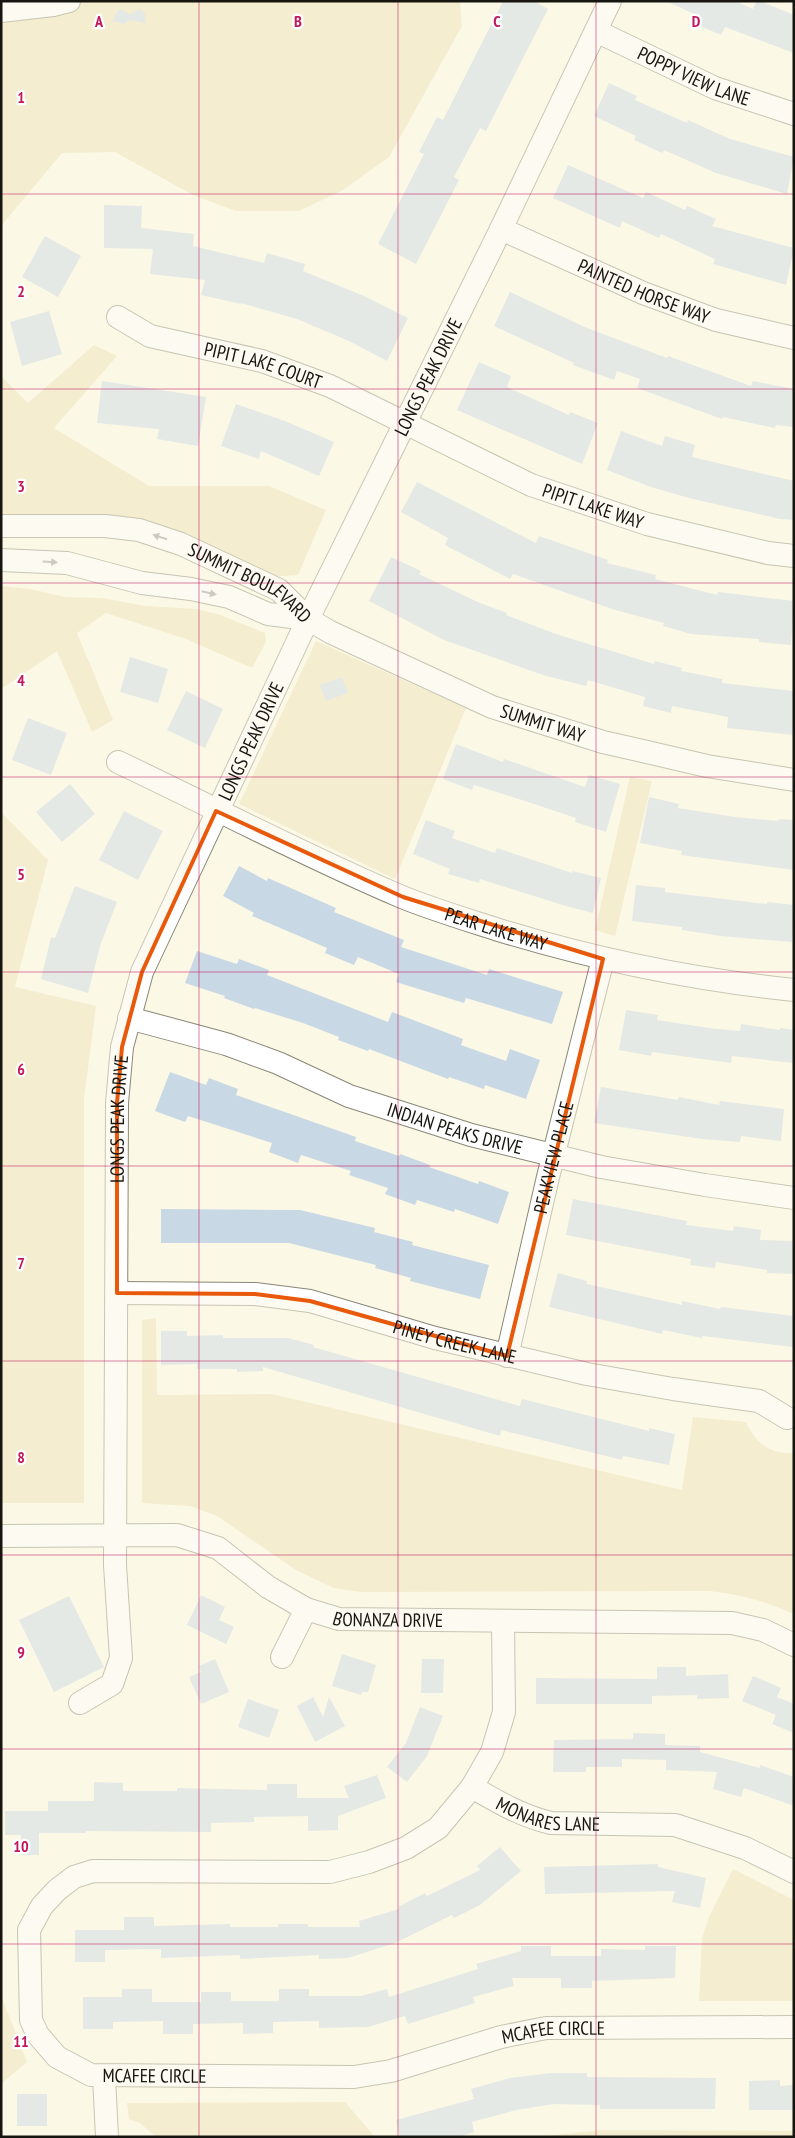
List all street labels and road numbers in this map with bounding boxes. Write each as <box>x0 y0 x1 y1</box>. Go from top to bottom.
street label: POPPY VIEW LANE <box>634 41 753 111</box>
street label: PAINTED HORSE WAY <box>574 253 714 329</box>
street label: LONGS PEAK DRIVE <box>389 314 467 440</box>
street label: PIPIT LAKE COURT <box>202 336 326 394</box>
street label: PIPIT LAKE WAY <box>539 478 647 534</box>
street label: SUMMIT BOULEVARD <box>184 537 317 628</box>
street label: LONGS PEAK DRIVE <box>212 678 289 804</box>
street label: SUMMIT WAY <box>498 698 588 748</box>
street label: PEAR LAKE WAY <box>442 902 551 956</box>
street label: LONGS PEAK DRIVE <box>105 1054 133 1183</box>
street label: INDIAN PEAKS DRIVE <box>384 1097 525 1159</box>
street label: PEAKVIEW PLACE <box>528 1099 579 1216</box>
street label: PINEY CREEK LANE <box>390 1314 519 1369</box>
street label: BONANZA DRIVE <box>330 1606 443 1632</box>
street label: MONARES LANE <box>492 1791 600 1836</box>
street label: MCAFEE CIRCLE <box>499 2016 605 2049</box>
street label: MCAFEE CIRCLE <box>102 2063 207 2088</box>

